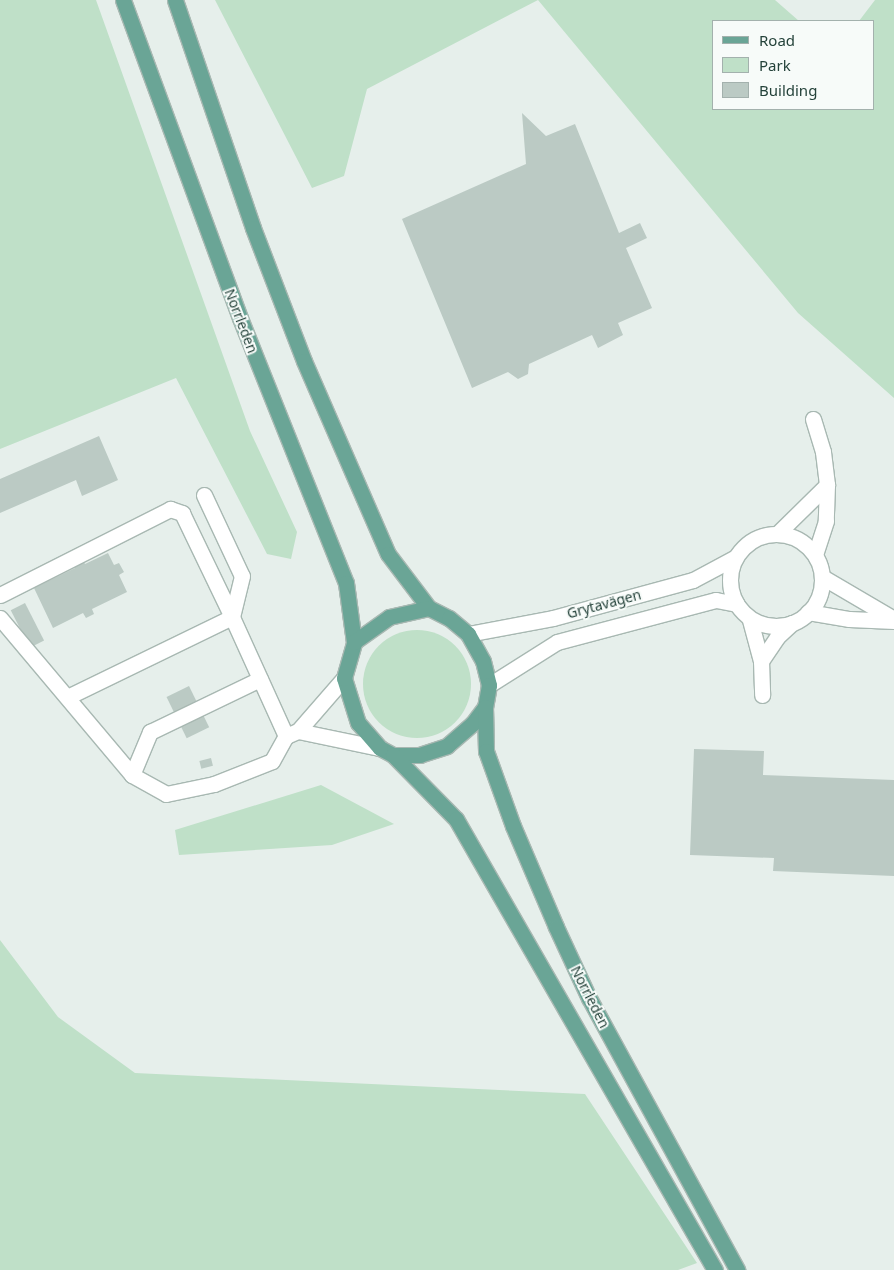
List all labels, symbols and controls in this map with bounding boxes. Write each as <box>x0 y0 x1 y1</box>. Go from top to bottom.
legend <box>712 20 874 110</box>
text: Road <box>759 30 795 50</box>
text: Park <box>759 55 791 75</box>
text: Building <box>759 80 817 100</box>
street label: Norrleden <box>221 287 261 355</box>
street label: Grytavägen <box>565 586 643 622</box>
street label: Norrleden <box>567 963 613 1031</box>

